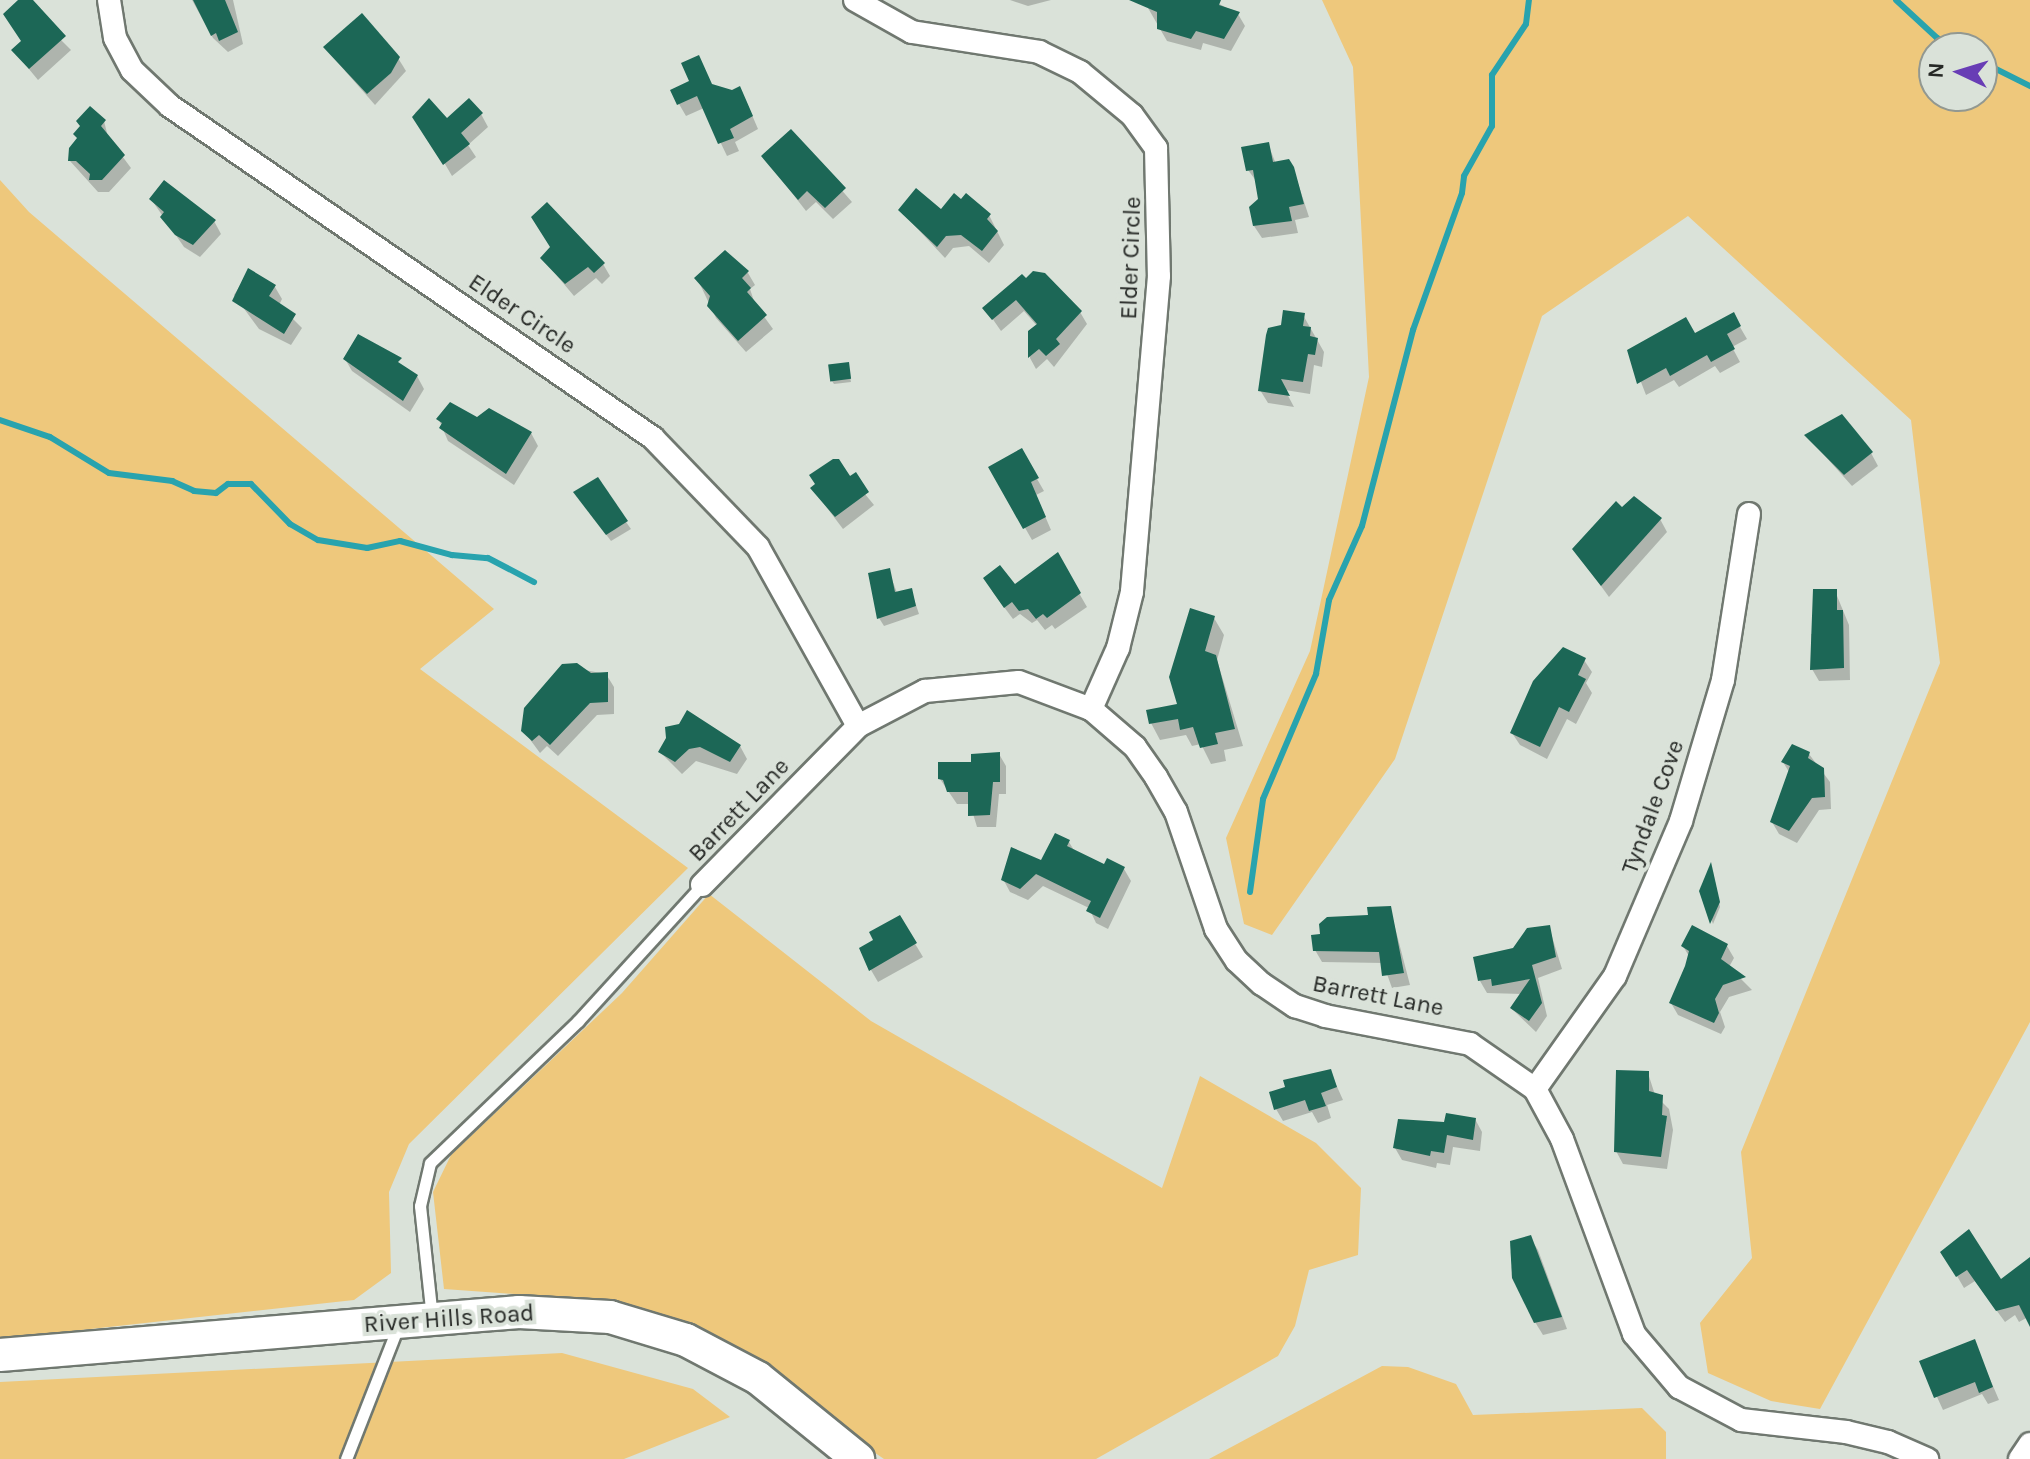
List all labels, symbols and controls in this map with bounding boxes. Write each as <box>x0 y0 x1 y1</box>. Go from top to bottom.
north arrow <box>1918 32 1998 112</box>
text: N <box>1923 62 1950 79</box>
street label: Elder Circle <box>1114 196 1148 320</box>
street label: Elder Circle <box>463 268 581 360</box>
street label: Tyndale Cove <box>1615 736 1691 878</box>
street label: Barrett Lane <box>683 752 795 868</box>
street label: Barrett Lane <box>1310 969 1446 1023</box>
street label: River Hills Road <box>363 1299 535 1339</box>

